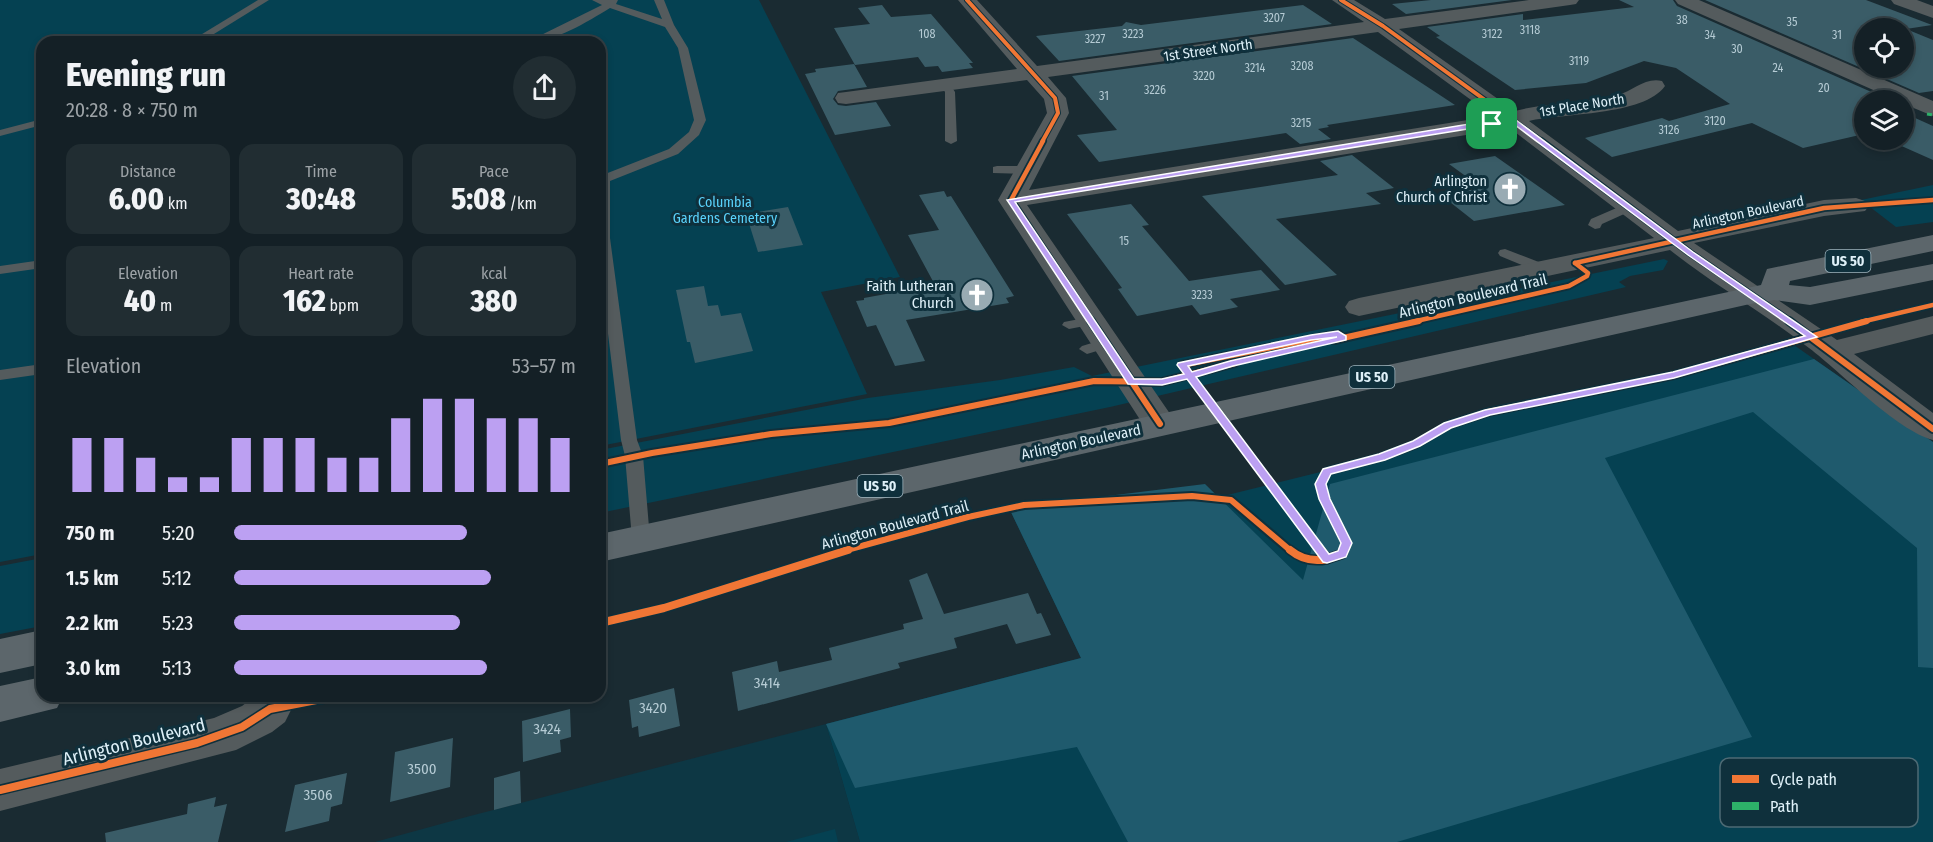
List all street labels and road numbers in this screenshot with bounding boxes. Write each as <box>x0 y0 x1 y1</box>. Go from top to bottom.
street label: 1st Street North <box>1162 36 1254 65</box>
street label: 1st Place North <box>1538 90 1626 121</box>
street label: Arlington Boulevard <box>1691 192 1805 233</box>
road number: US 50 <box>1826 250 1870 272</box>
street label: Arlington Boulevard Trail <box>1397 270 1549 322</box>
road number: US 50 <box>1350 366 1394 388</box>
street label: Arlington Boulevard <box>1020 421 1142 463</box>
road number: US 50 <box>858 475 902 497</box>
street label: Arlington Boulevard Trail <box>819 497 971 553</box>
street label: Arlington Boulevard <box>61 714 207 770</box>

